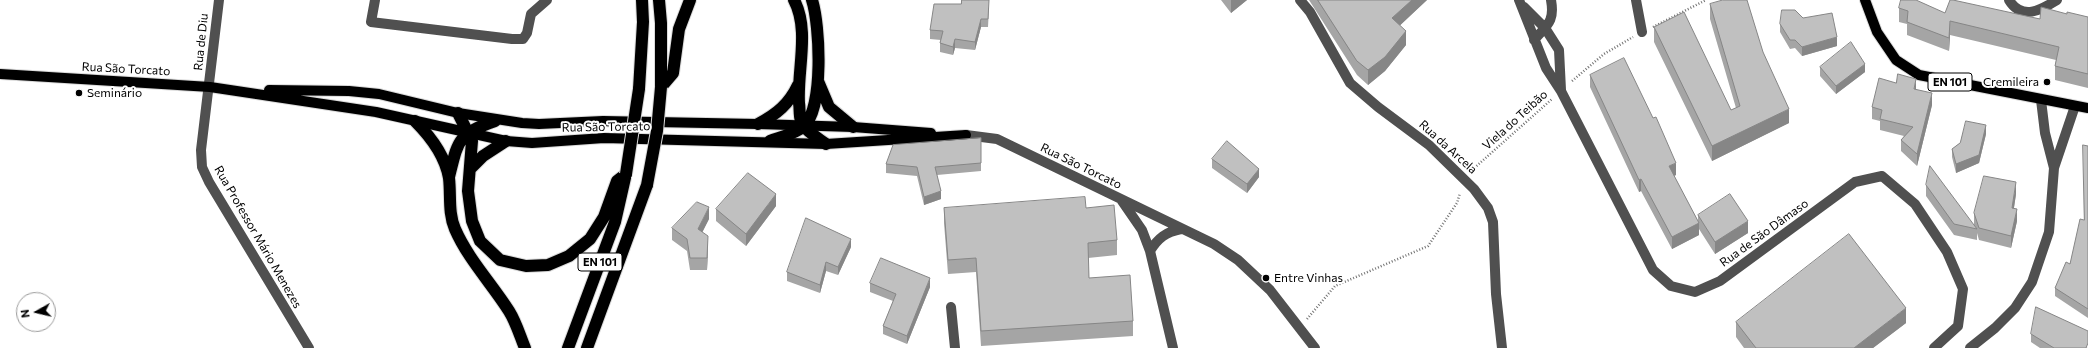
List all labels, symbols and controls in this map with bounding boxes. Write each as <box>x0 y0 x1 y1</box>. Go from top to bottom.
street label: Rua de Diu <box>191 13 211 71</box>
street label: Rua São Torcato <box>81 59 171 79</box>
road number: EN 101 <box>1928 73 1972 91</box>
place label: Cremileira <box>1983 75 2039 89</box>
marker: Cremileira <box>2042 77 2052 87</box>
place label: Seminário <box>87 86 142 100</box>
street label: Viela do Teibão <box>1480 87 1550 153</box>
marker: Seminário <box>74 88 84 98</box>
street label: Rua da Arcela <box>1416 117 1480 177</box>
street label: Rua São Torcato <box>562 119 650 135</box>
street label: Rua São Torcato <box>1038 140 1124 192</box>
street label: Rua Professor Mário Menezes <box>211 163 305 311</box>
street label: Rua de São Dâmaso <box>1717 196 1811 270</box>
road number: EN 101 <box>578 253 622 271</box>
place label: Entre Vinhas <box>1274 271 1343 285</box>
marker: Entre Vinhas <box>1261 273 1271 283</box>
north arrow <box>16 292 56 332</box>
text: N <box>18 309 32 319</box>

